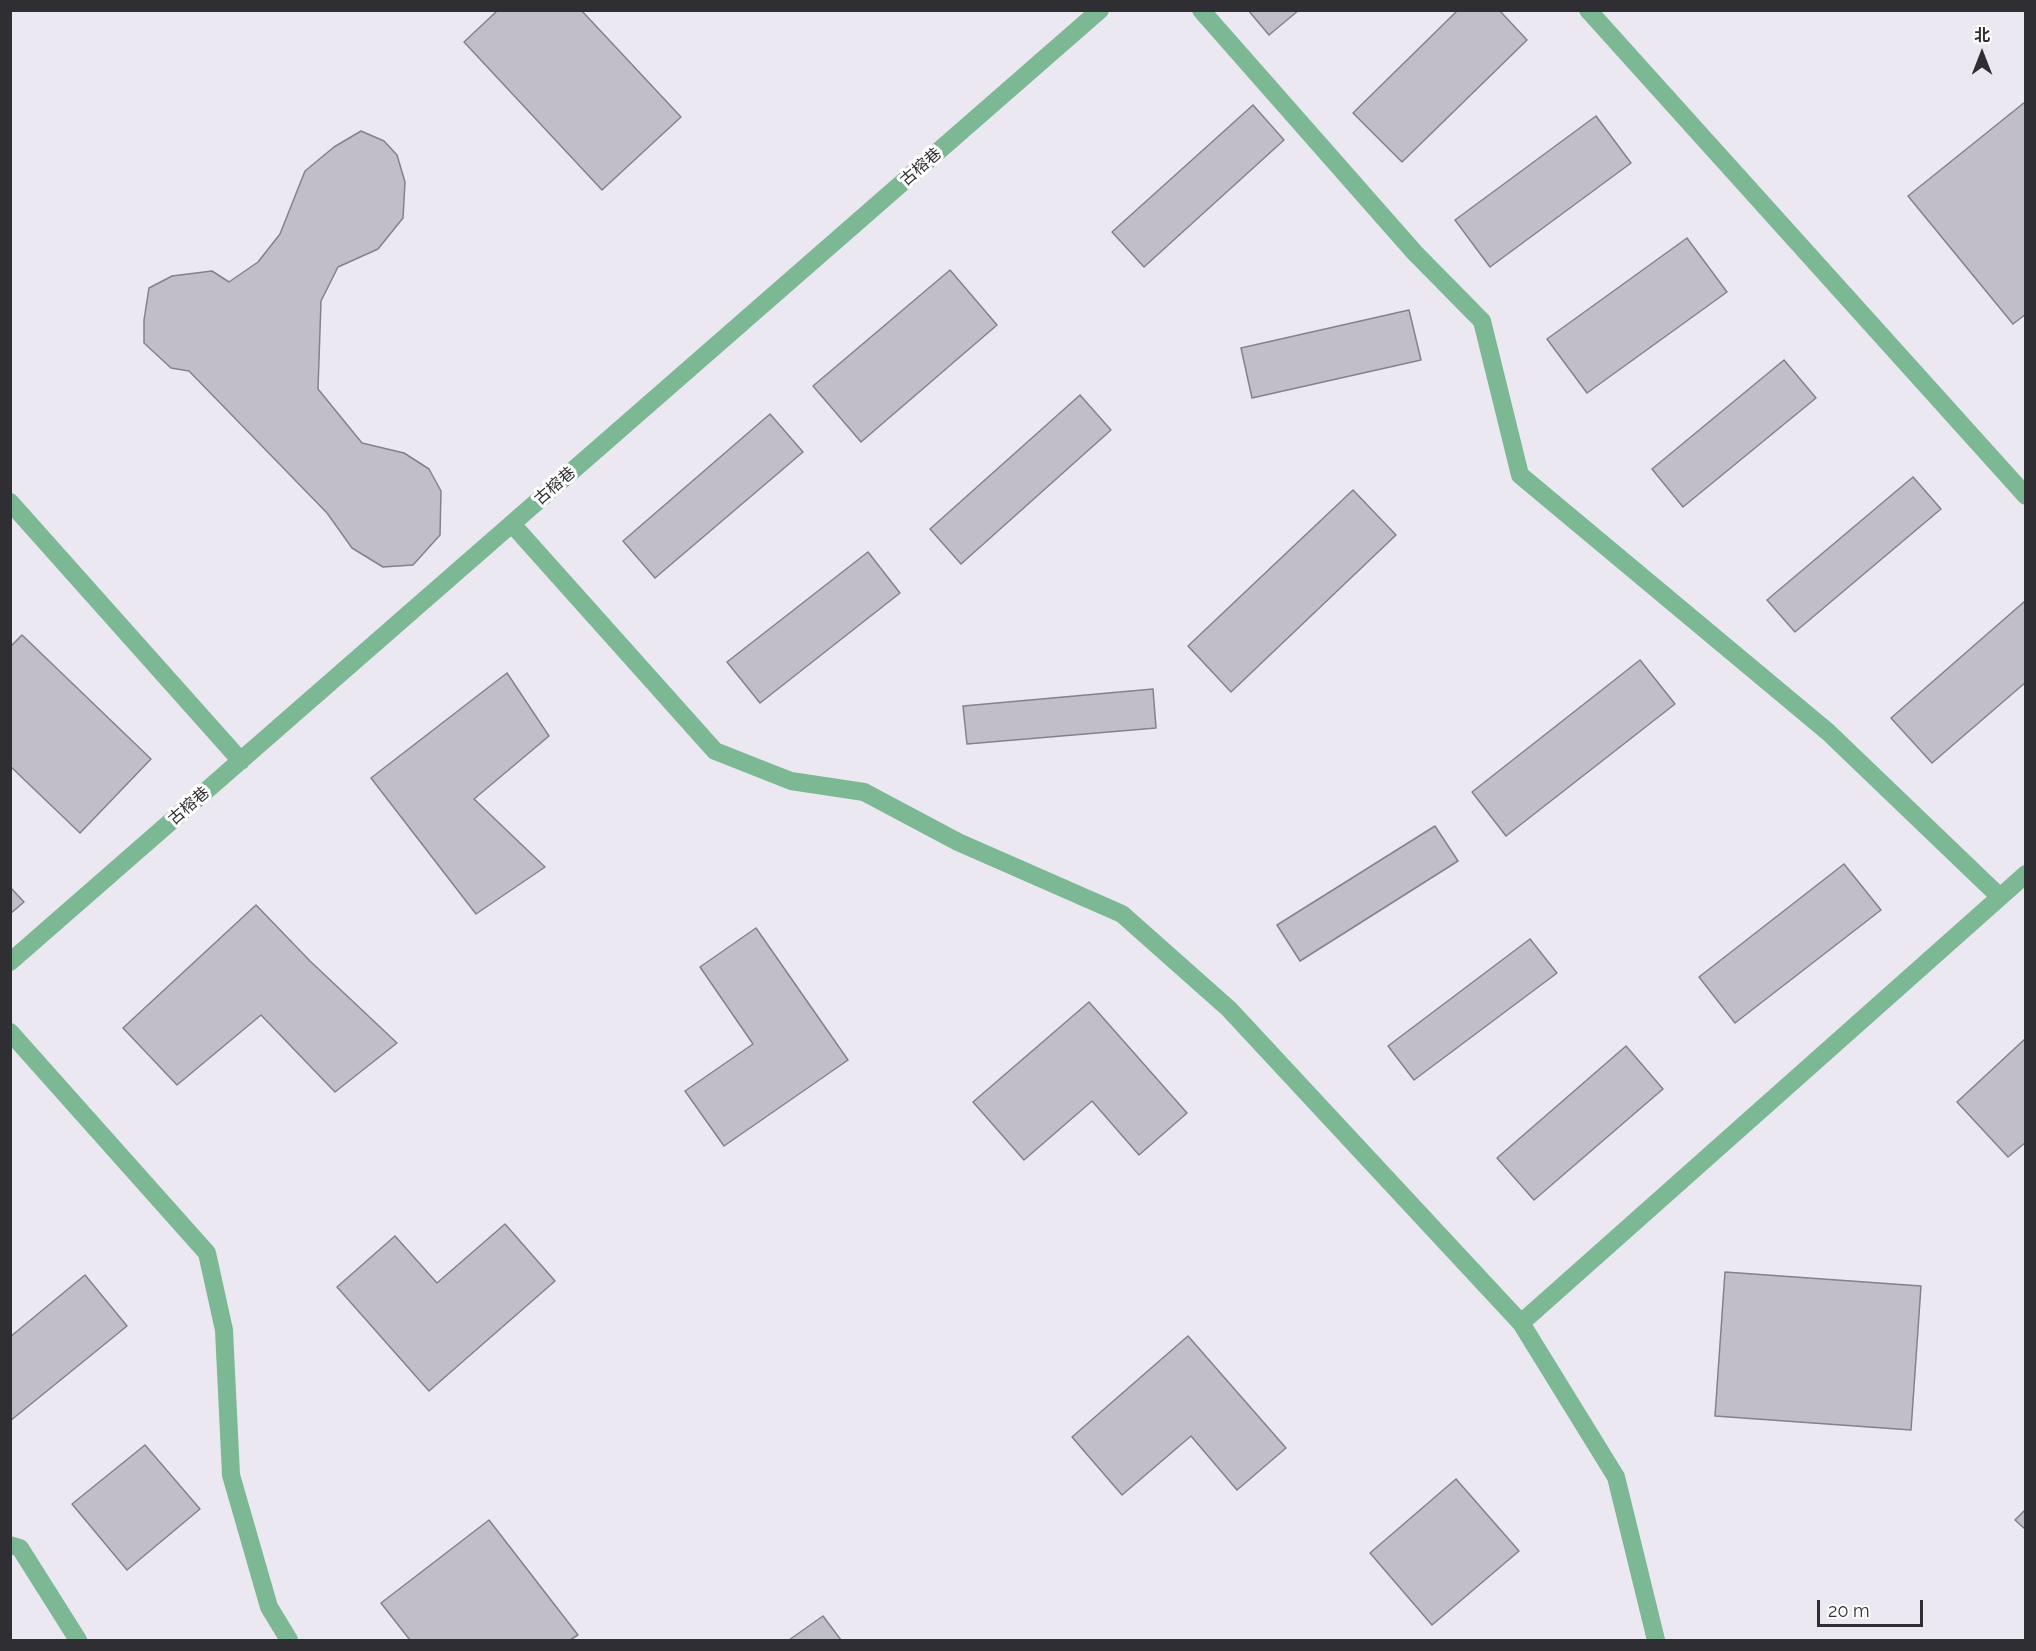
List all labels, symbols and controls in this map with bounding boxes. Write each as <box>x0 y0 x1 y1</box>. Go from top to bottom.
north arrow <box>1952 24 2012 84</box>
text: 北 <box>1974 26 1990 45</box>
street label: 古榕巷 <box>897 144 945 190</box>
street label: 古榕巷 <box>531 463 579 509</box>
street label: 古榕巷 <box>165 783 213 829</box>
scale bar <box>1820 1588 1926 1626</box>
text: 20 m <box>1828 1600 1870 1621</box>

